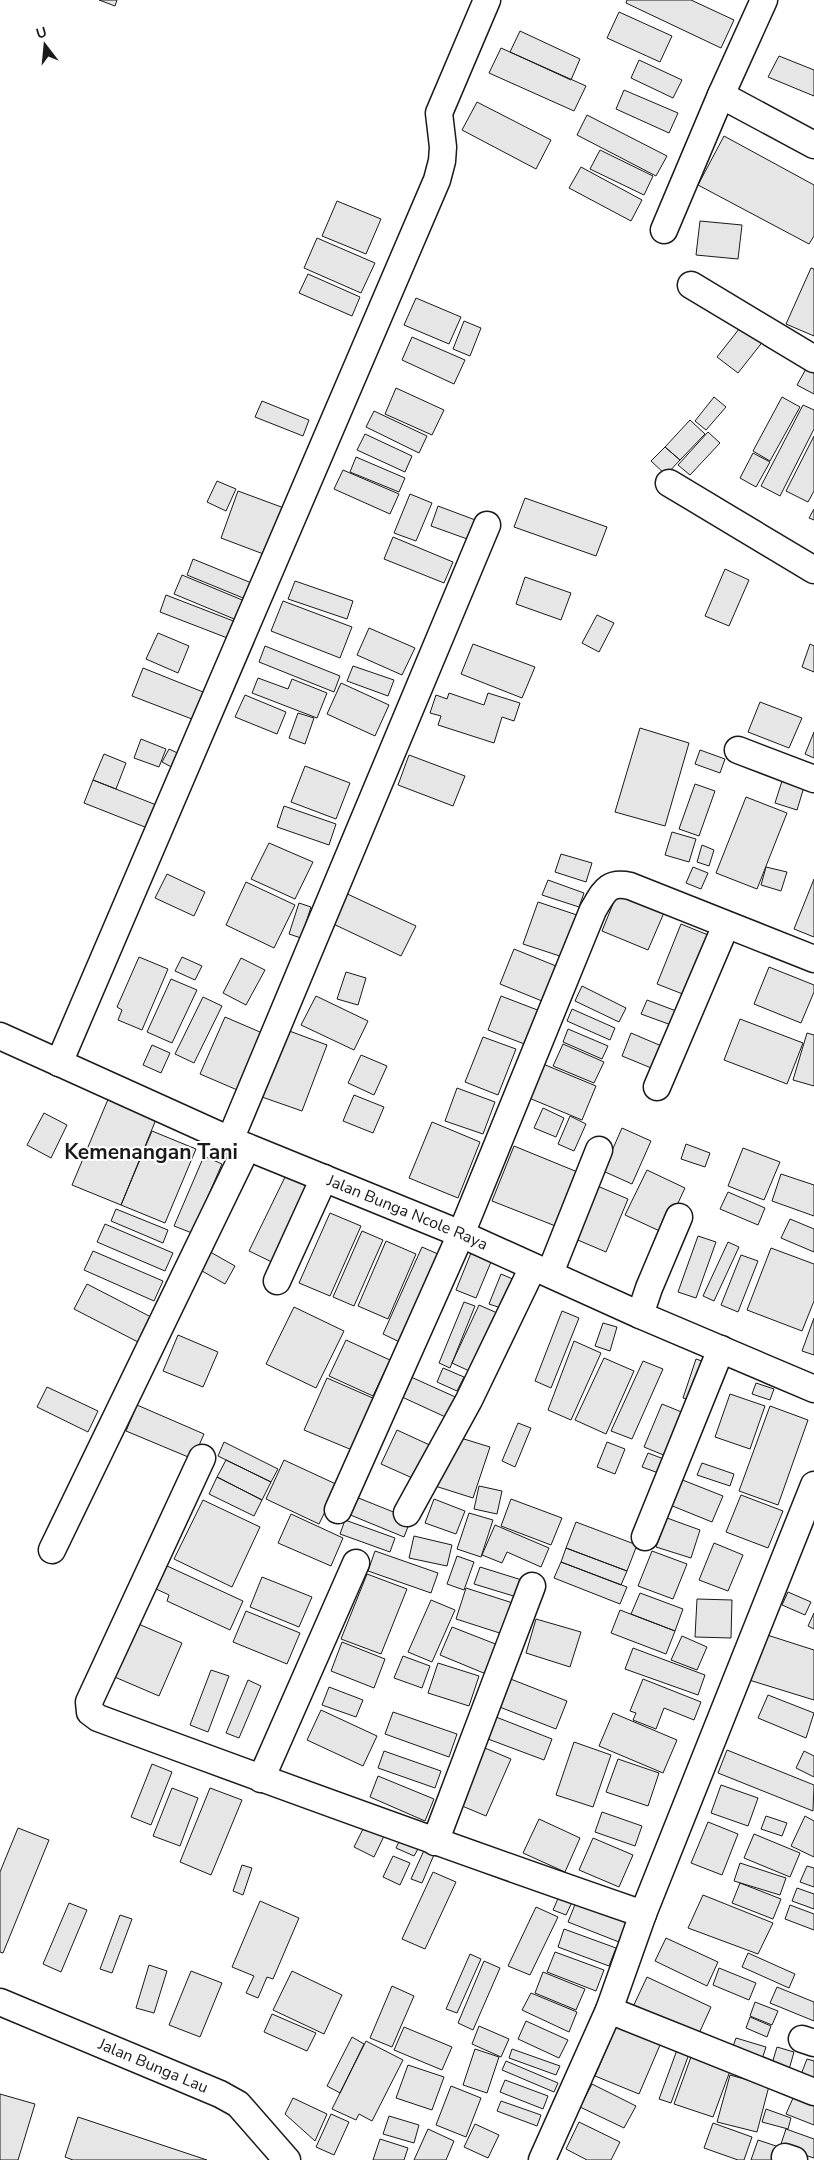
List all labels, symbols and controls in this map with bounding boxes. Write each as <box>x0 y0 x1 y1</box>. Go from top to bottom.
north arrow <box>20 20 70 70</box>
text: U <box>34 22 49 44</box>
district label: Kemenangan Tani <box>64 1138 238 1166</box>
street label: Jalan Bunga Ncole Raya <box>323 1169 491 1256</box>
street label: Jalan Bunga Lau <box>94 2033 211 2099</box>

